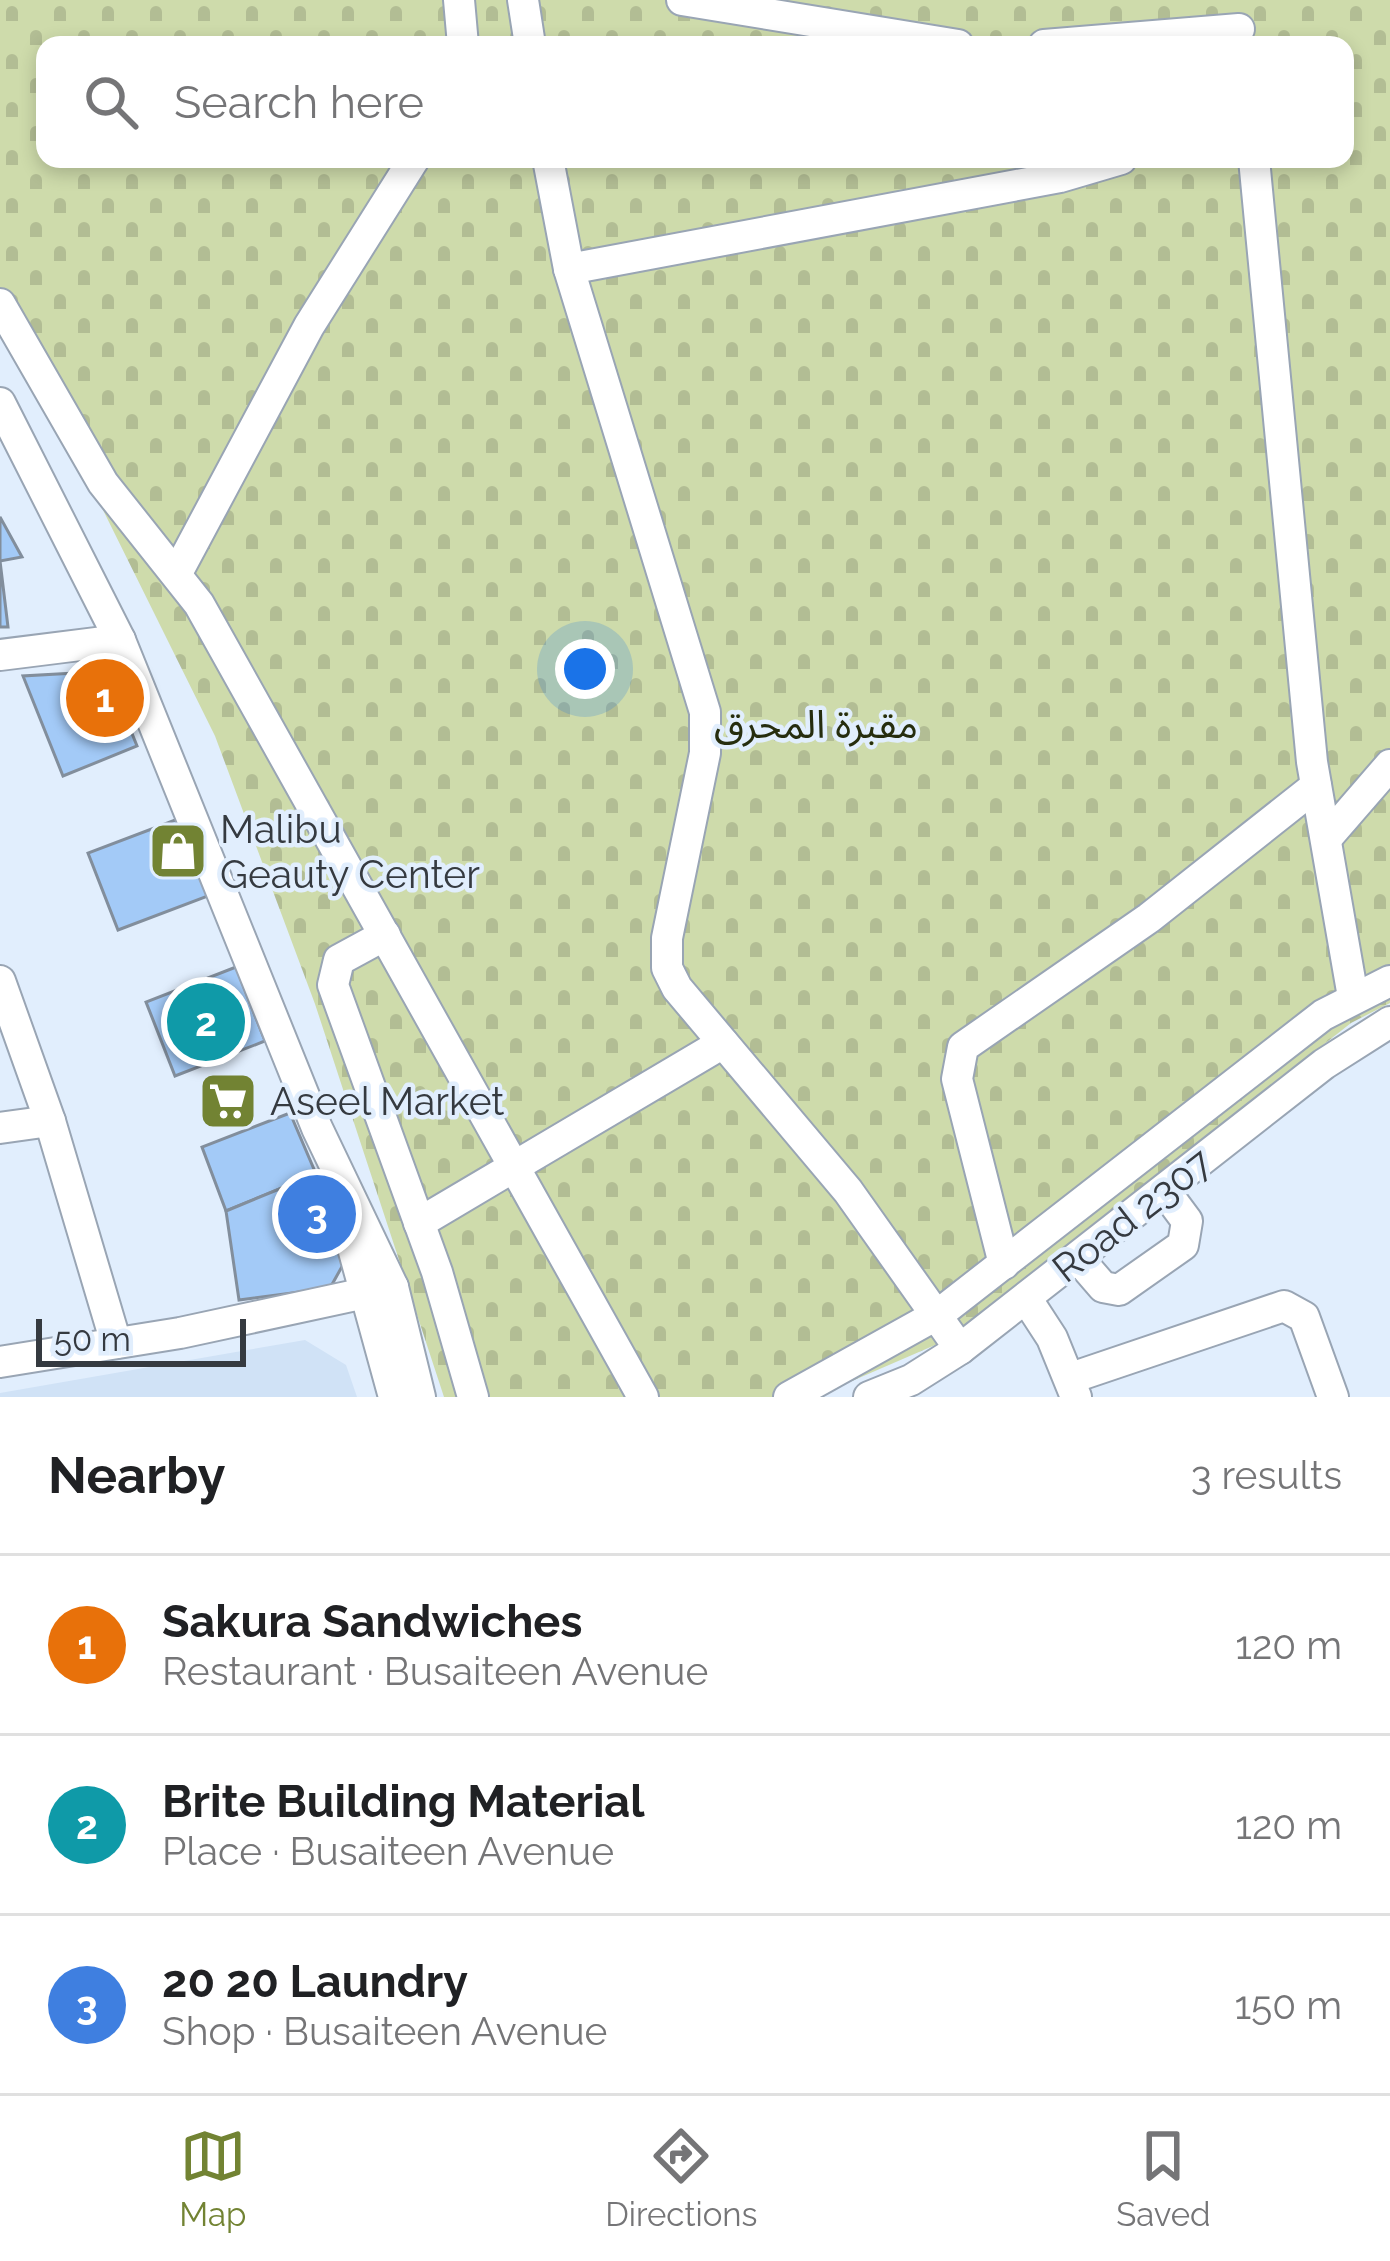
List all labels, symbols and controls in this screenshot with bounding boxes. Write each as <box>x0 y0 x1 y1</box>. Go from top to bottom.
search box <box>36 36 1354 168</box>
icon: search <box>78 69 144 135</box>
text: Search here <box>174 76 424 129</box>
your location <box>555 639 615 699</box>
pin: 1 <box>66 653 144 743</box>
park label: مقبرة المحرق <box>714 701 918 747</box>
place label: Malibu Geauty Center <box>220 806 480 897</box>
shop icon: Malibu Geauty Center <box>147 820 209 882</box>
pin: 2 <box>167 977 245 1067</box>
supermarket icon: Aseel Market <box>197 1070 259 1132</box>
place label: Aseel Market <box>270 1078 504 1124</box>
street label: Road 2307 <box>1043 1139 1221 1291</box>
pin: 3 <box>278 1169 356 1259</box>
scale bar <box>36 1313 246 1366</box>
text: 50 m <box>54 1320 131 1359</box>
text: Nearby <box>48 1445 225 1505</box>
text: 3 results <box>1191 1452 1342 1498</box>
text: Sakura Sandwiches <box>162 1595 583 1648</box>
text: 1 <box>77 1622 97 1668</box>
text: 120 m <box>1235 1622 1342 1668</box>
text: Restaurant · Busaiteen Avenue <box>162 1648 708 1694</box>
text: Brite Building Material <box>162 1775 644 1828</box>
text: 2 <box>76 1802 98 1848</box>
text: 120 m <box>1235 1802 1342 1848</box>
text: Place · Busaiteen Avenue <box>162 1828 614 1874</box>
text: 20 20 Laundry <box>162 1955 468 2008</box>
text: 3 <box>76 1982 98 2028</box>
text: 150 m <box>1234 1982 1342 2028</box>
text: Shop · Busaiteen Avenue <box>162 2008 608 2054</box>
tab: Map <box>179 2123 246 2234</box>
tab: Directions <box>605 2123 758 2234</box>
tab: Saved <box>1116 2123 1211 2234</box>

